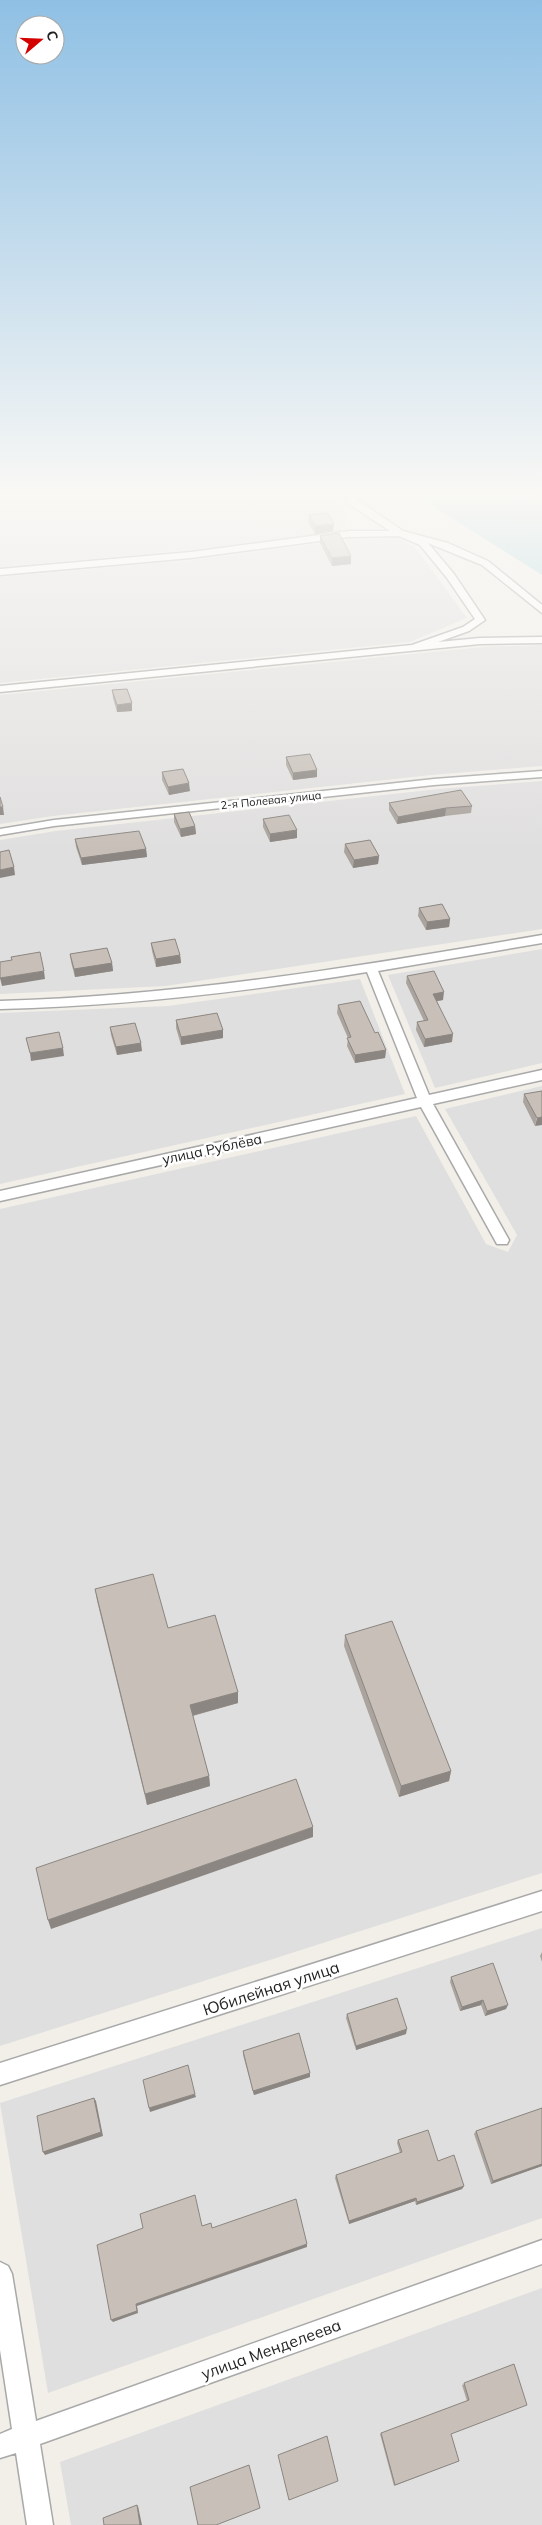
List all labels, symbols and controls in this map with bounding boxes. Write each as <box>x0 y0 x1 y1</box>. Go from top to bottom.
north arrow <box>15 15 65 65</box>
text: С <box>42 28 62 43</box>
street label: 2-я Полевая улица <box>220 788 322 812</box>
street label: улица Рублёва <box>160 1130 264 1168</box>
street label: Юбилейная улица <box>200 1957 342 2019</box>
street label: улица Менделеева <box>198 2314 344 2384</box>

